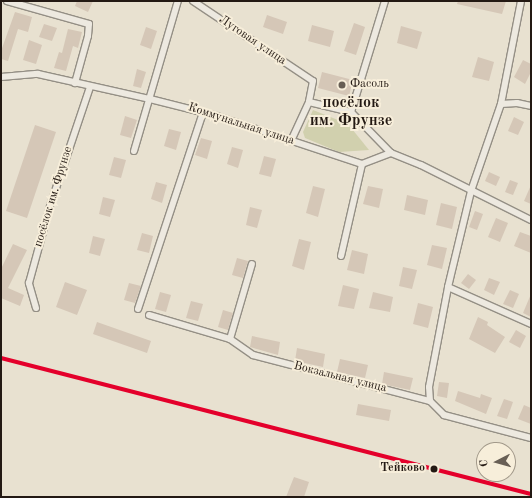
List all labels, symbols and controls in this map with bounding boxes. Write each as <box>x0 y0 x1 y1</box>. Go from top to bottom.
street label: Луговая улица <box>216 13 288 69</box>
place label: Фасоль <box>350 78 389 92</box>
marker: Фасоль <box>337 80 347 90</box>
district label: посёлок им. Фрунзе <box>310 93 392 131</box>
street label: Коммунальная улица <box>186 101 296 149</box>
street label: посёлок им. Фрунзе <box>32 145 76 249</box>
street label: Вокзальная улица <box>292 359 388 397</box>
north arrow <box>476 442 516 482</box>
text: С <box>479 459 490 467</box>
place label: Тейково <box>380 462 425 476</box>
marker: Тейково <box>428 463 440 475</box>

